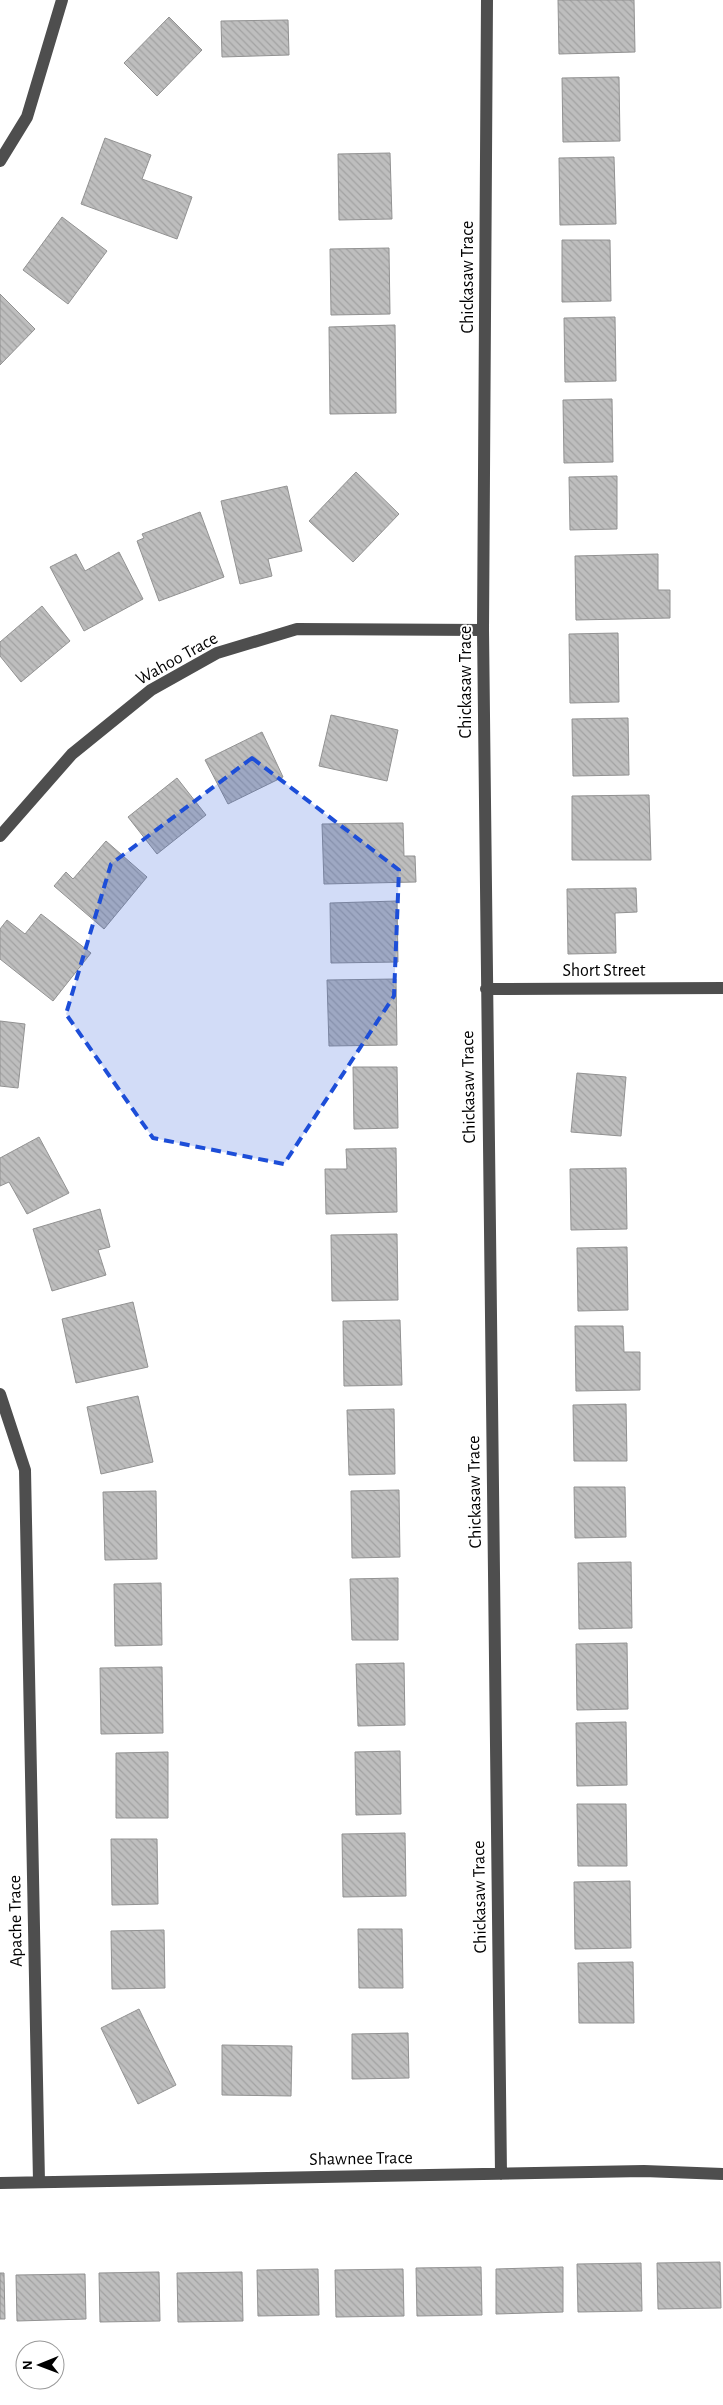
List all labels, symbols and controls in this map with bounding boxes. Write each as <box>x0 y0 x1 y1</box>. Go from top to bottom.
street label: Chickasaw Trace <box>459 221 477 333</box>
street label: Chickasaw Trace <box>457 626 475 738</box>
street label: Wahoo Trace <box>133 629 221 689</box>
street label: Short Street <box>562 962 646 980</box>
street label: Chickasaw Trace <box>459 1030 479 1144</box>
street label: Chickasaw Trace <box>465 1435 485 1549</box>
street label: Chickasaw Trace <box>470 1840 490 1954</box>
street label: Apache Trace <box>6 1875 26 1967</box>
street label: Shawnee Trace <box>309 2149 413 2169</box>
north arrow <box>15 2340 65 2390</box>
text: N <box>21 2360 35 2370</box>

